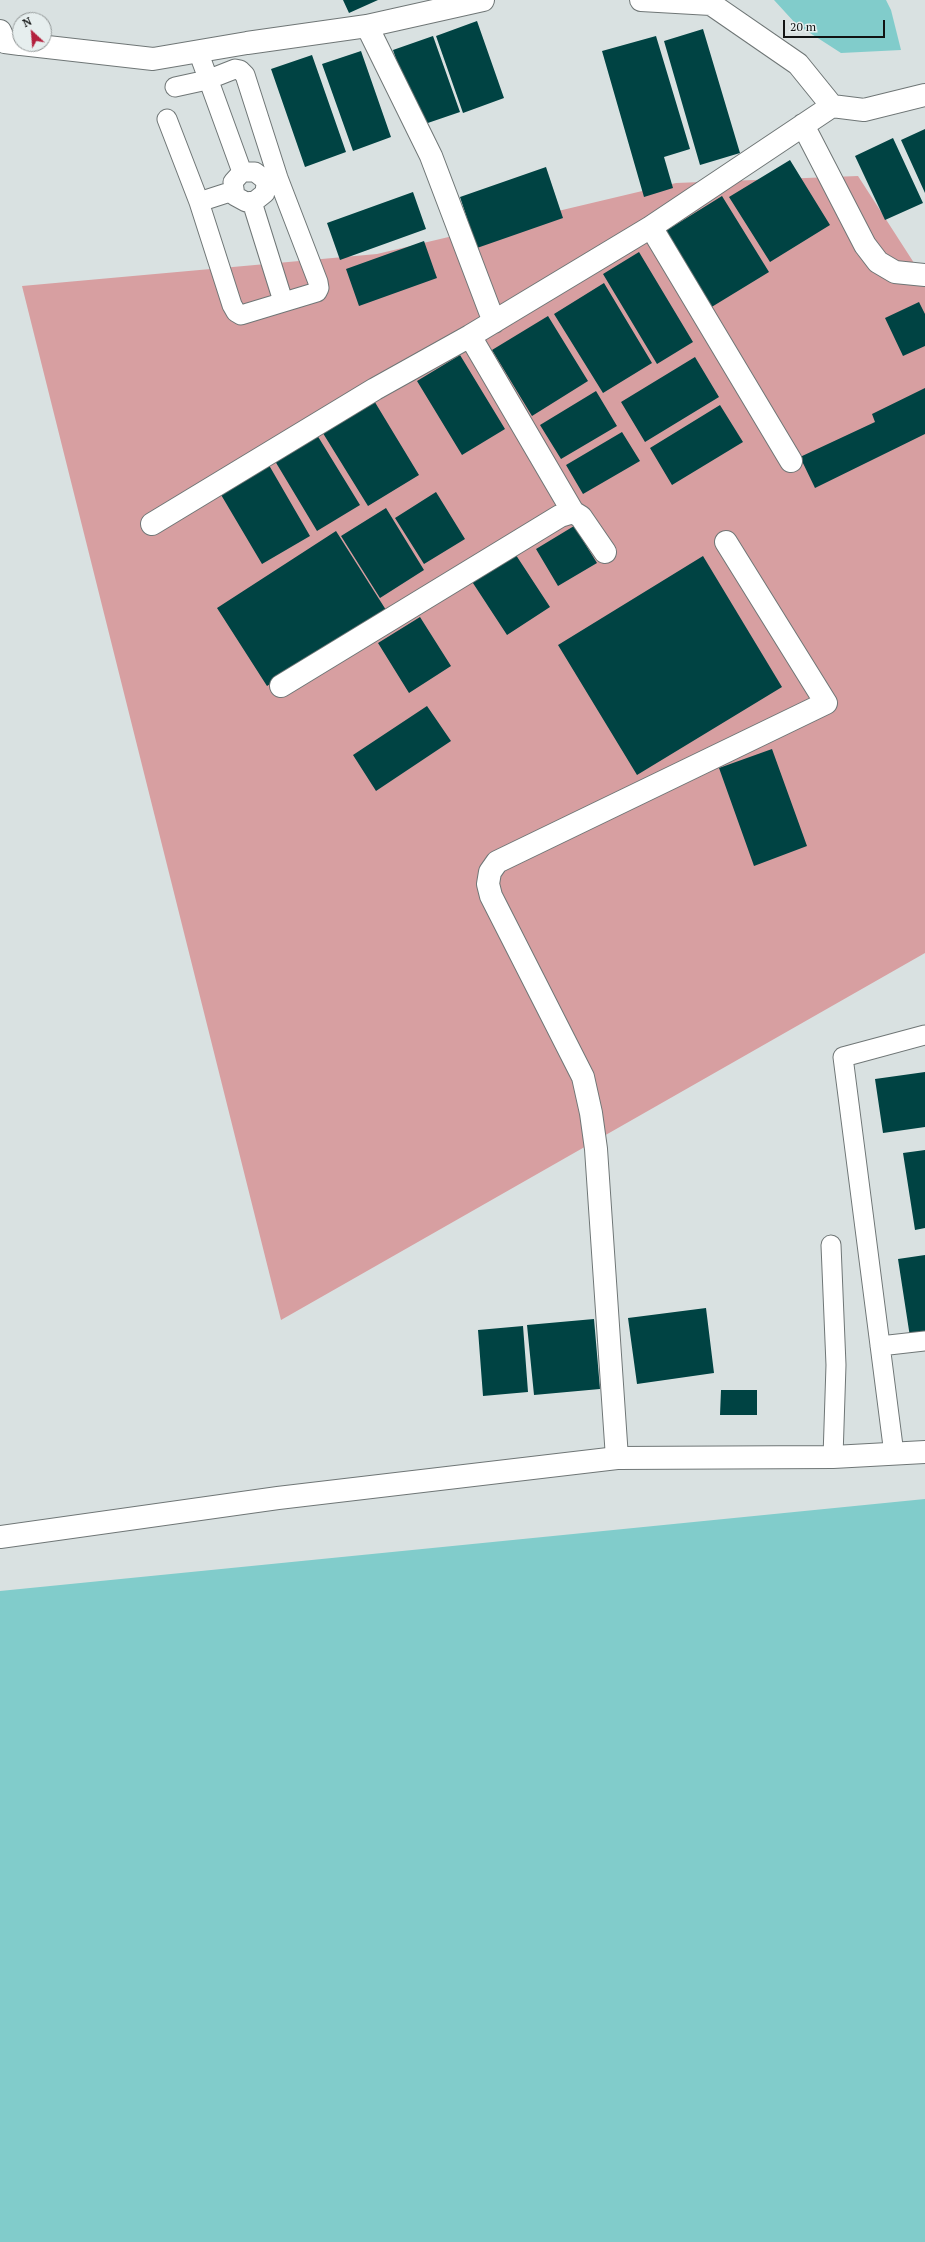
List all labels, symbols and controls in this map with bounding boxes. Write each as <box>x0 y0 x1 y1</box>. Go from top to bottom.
north arrow <box>12 12 52 52</box>
scale bar <box>785 12 887 38</box>
text: N <box>20 14 34 30</box>
text: 20 m <box>790 19 816 34</box>

